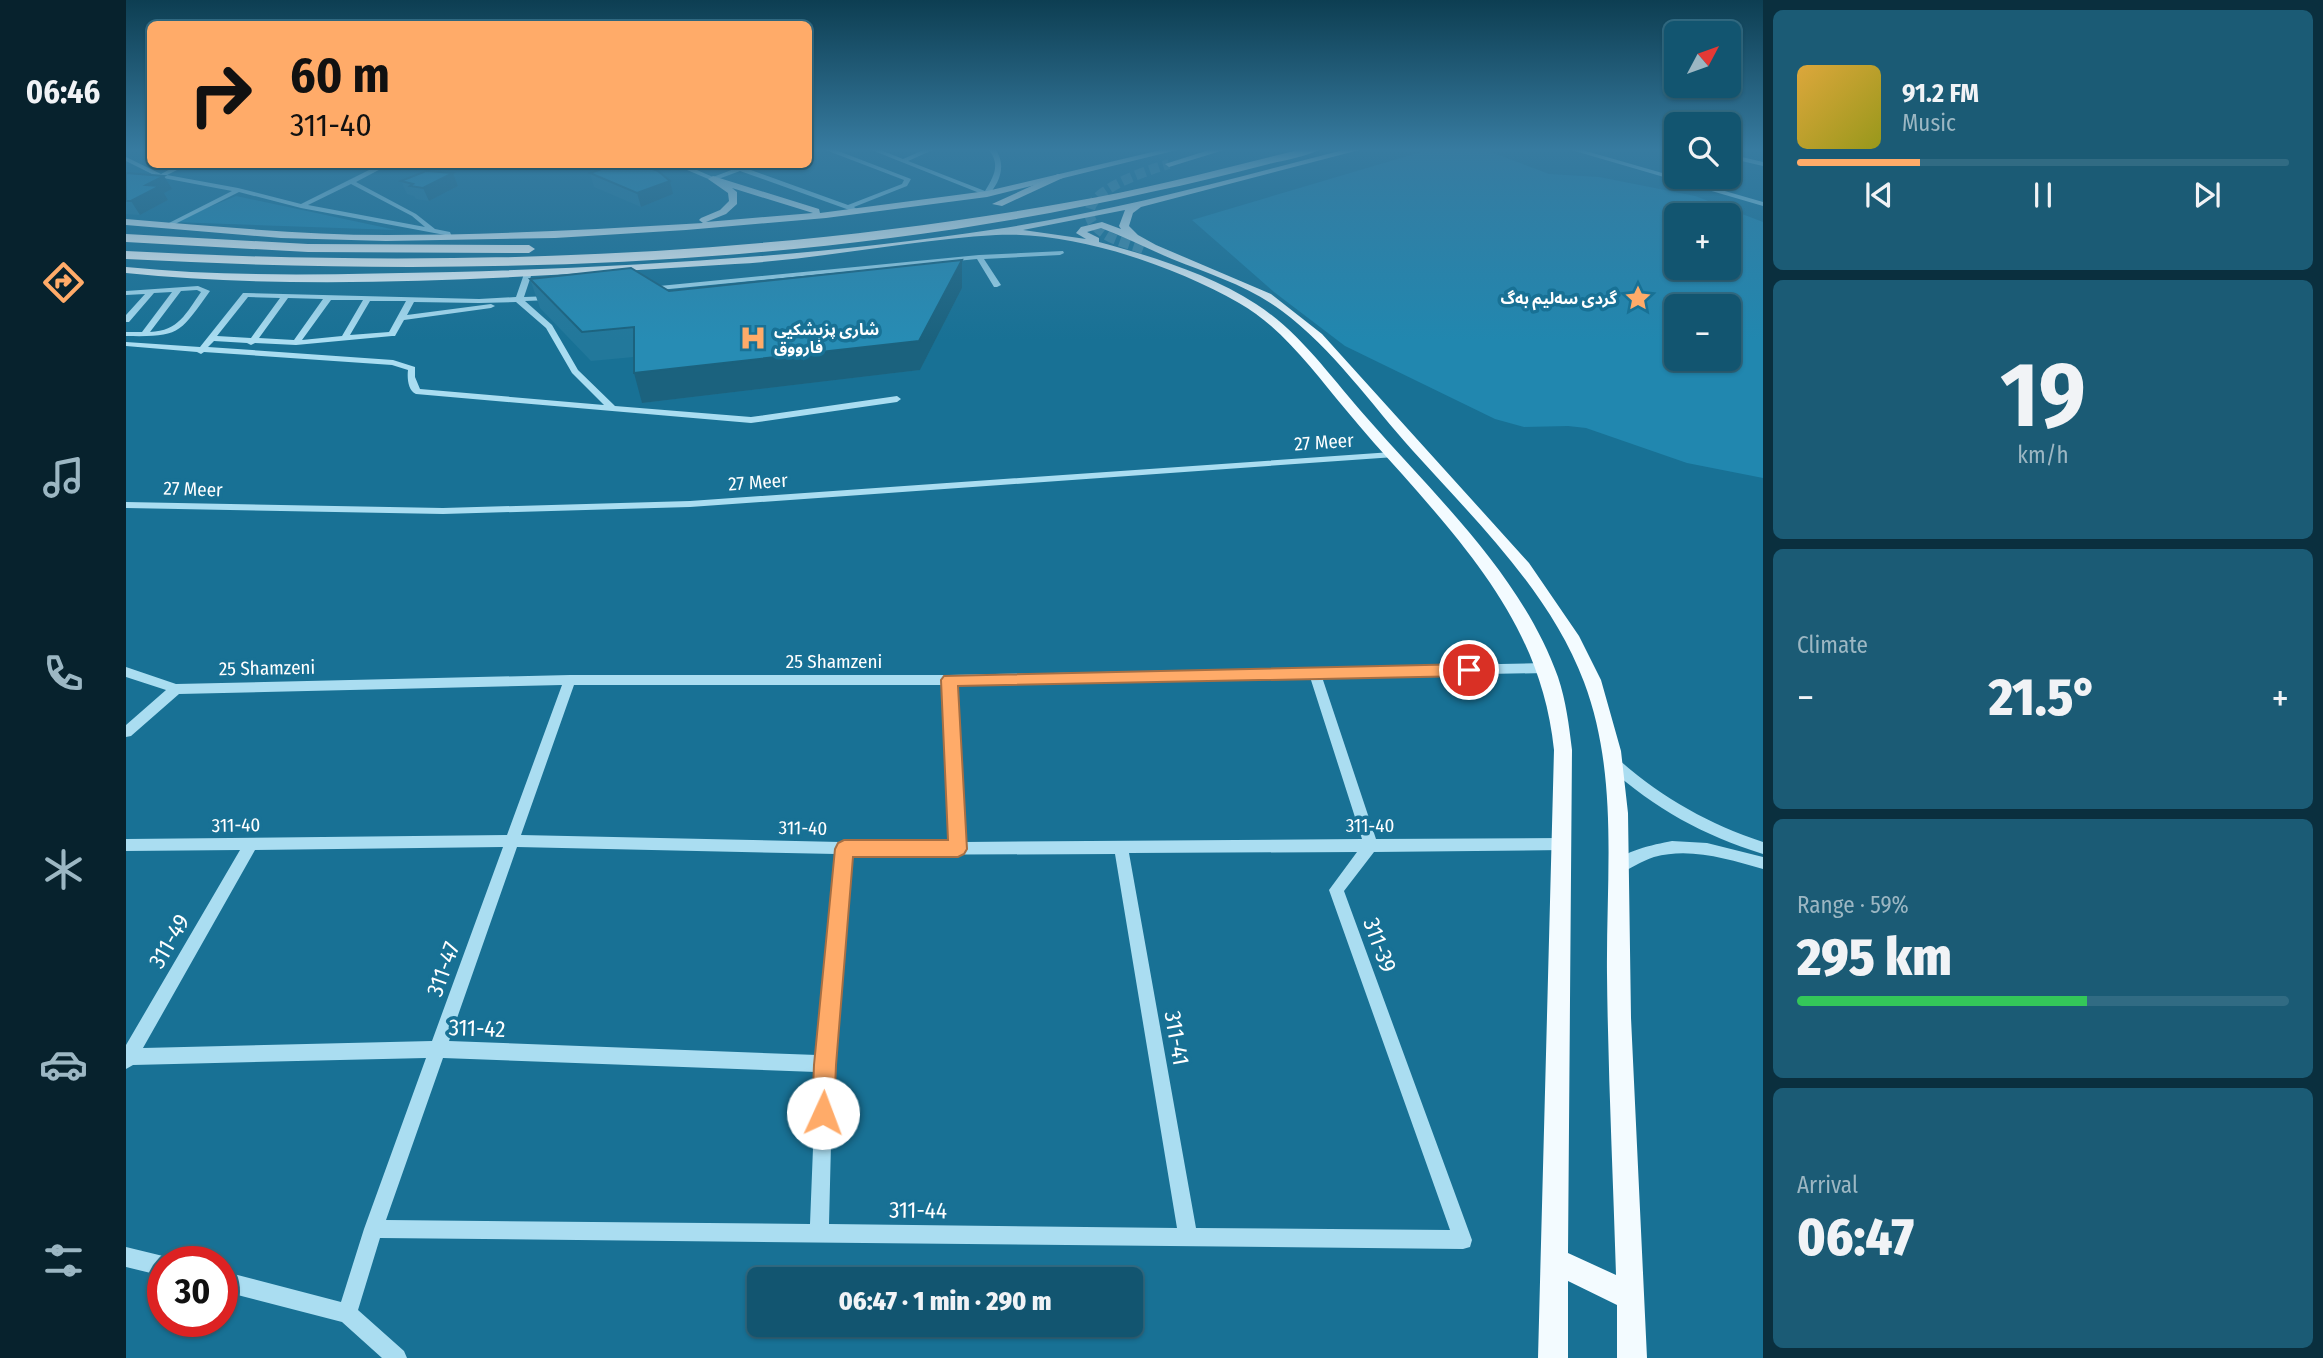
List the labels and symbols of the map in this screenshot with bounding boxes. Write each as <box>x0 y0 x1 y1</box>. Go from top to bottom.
north arrow <box>1664 21 1741 98</box>
place icon: گردی سەلیم بەگ <box>1623 283 1653 313</box>
place label: گردی سەلیم بەگ <box>1500 289 1618 311</box>
place label: شاری پزیشکیی فارووق <box>774 320 879 357</box>
hospital icon: شاری پزیشکیی فارووق <box>738 323 768 353</box>
street label: 27 Meer <box>1294 428 1355 456</box>
street label: 27 Meer <box>728 468 789 496</box>
street label: 27 Meer <box>163 476 223 502</box>
pin <box>1439 640 1499 700</box>
street label: 25 Shamzeni <box>786 650 882 673</box>
street label: 25 Shamzeni <box>219 656 315 680</box>
street label: 311-40 <box>212 813 260 837</box>
street label: 311-40 <box>1346 814 1394 837</box>
street label: 311-40 <box>779 816 827 840</box>
street label: 311-49 <box>142 909 196 973</box>
street label: 311-39 <box>1357 914 1403 976</box>
street label: 311-47 <box>420 938 466 1000</box>
street label: 311-41 <box>1158 1009 1196 1067</box>
street label: 311-42 <box>448 1013 506 1043</box>
position arrow <box>786 1076 860 1150</box>
street label: 311-44 <box>889 1195 947 1225</box>
speed limit sign: 30 <box>147 1246 238 1337</box>

